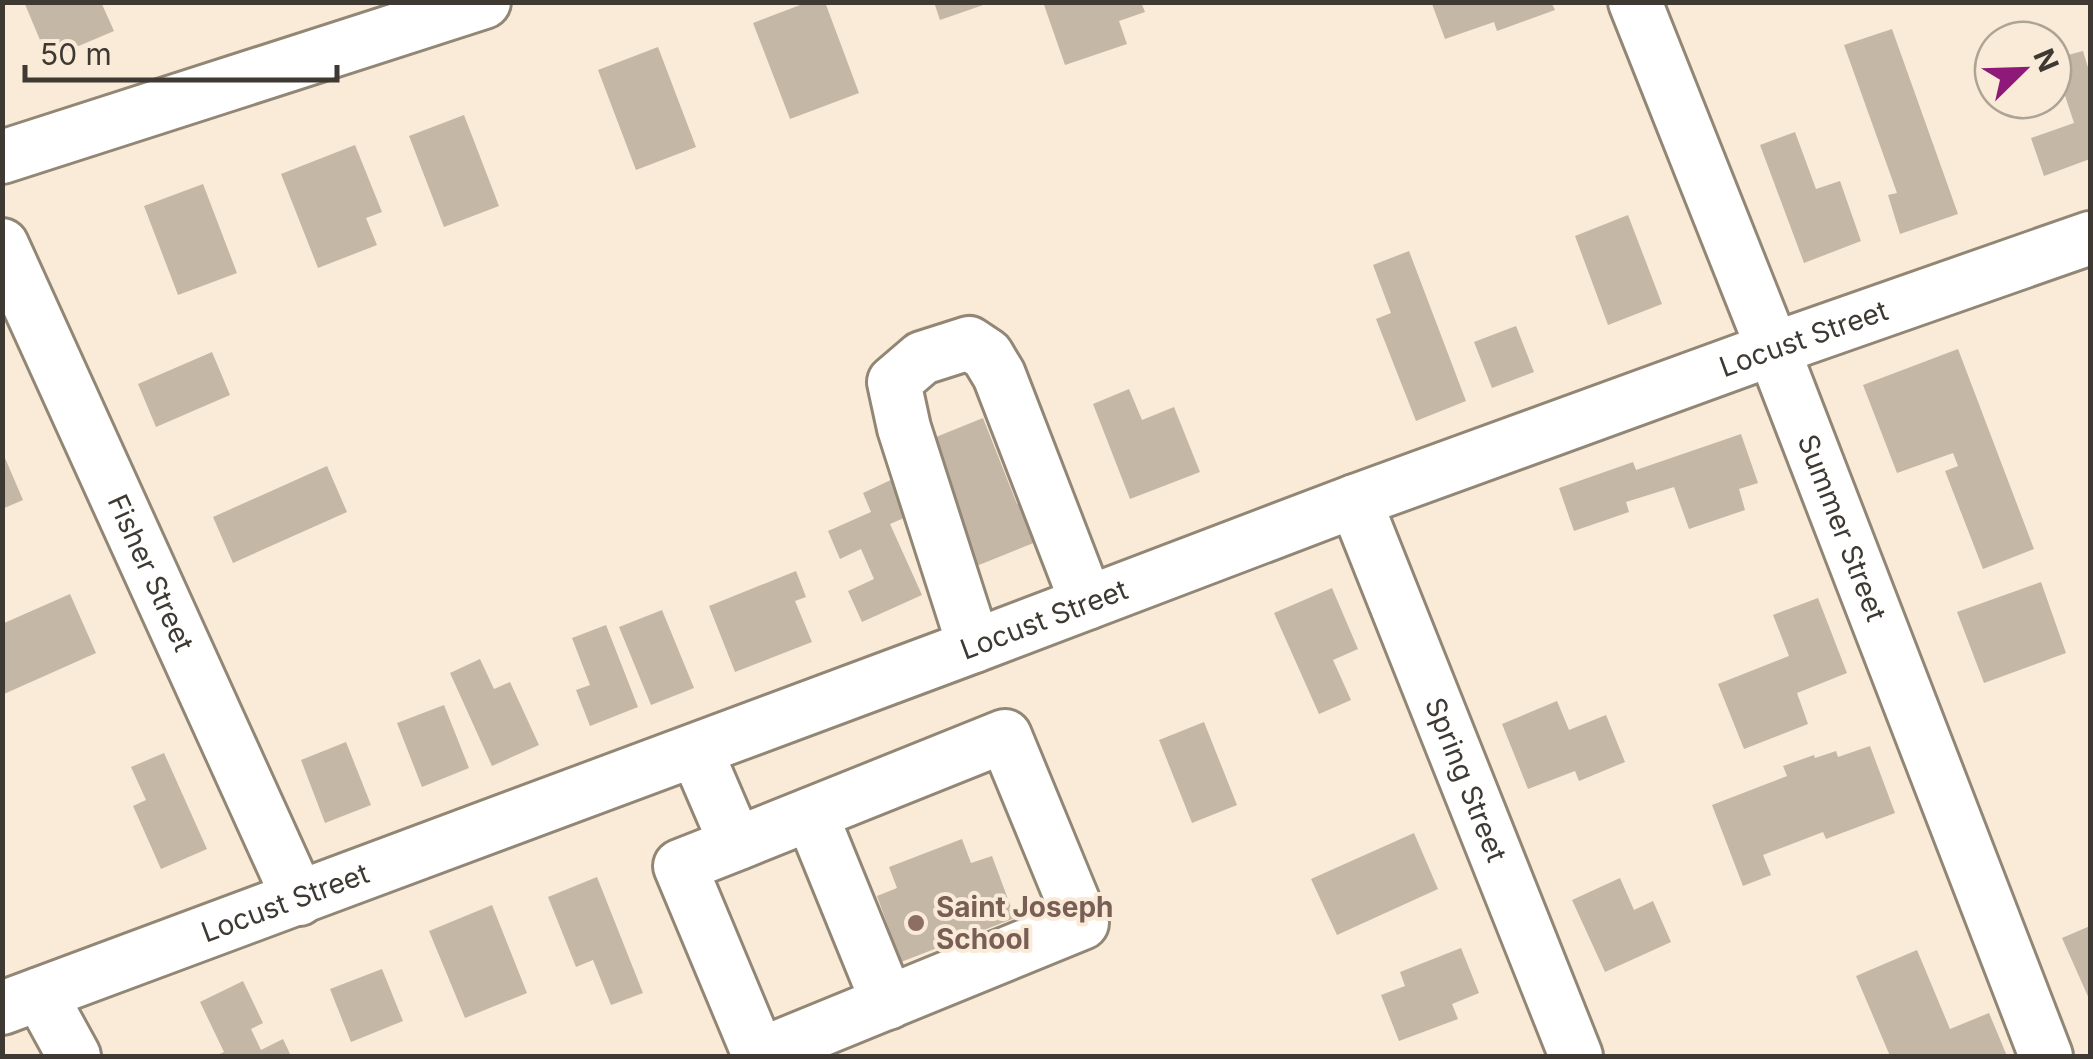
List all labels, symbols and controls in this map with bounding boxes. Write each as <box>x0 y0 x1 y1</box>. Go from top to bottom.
scale bar <box>25 20 338 82</box>
north arrow <box>1973 20 2073 120</box>
text: 50 m <box>40 36 112 72</box>
text: N <box>2026 44 2066 77</box>
street label: Locust Street <box>1715 293 1892 384</box>
street label: Summer Street <box>1791 430 1893 626</box>
street label: Fisher Street <box>101 489 201 657</box>
street label: Locust Street <box>956 572 1132 667</box>
street label: Spring Street <box>1418 693 1514 867</box>
street label: Locust Street <box>197 856 373 949</box>
place label: Saint Joseph School <box>936 890 1113 956</box>
marker: Saint Joseph School <box>905 912 927 934</box>

